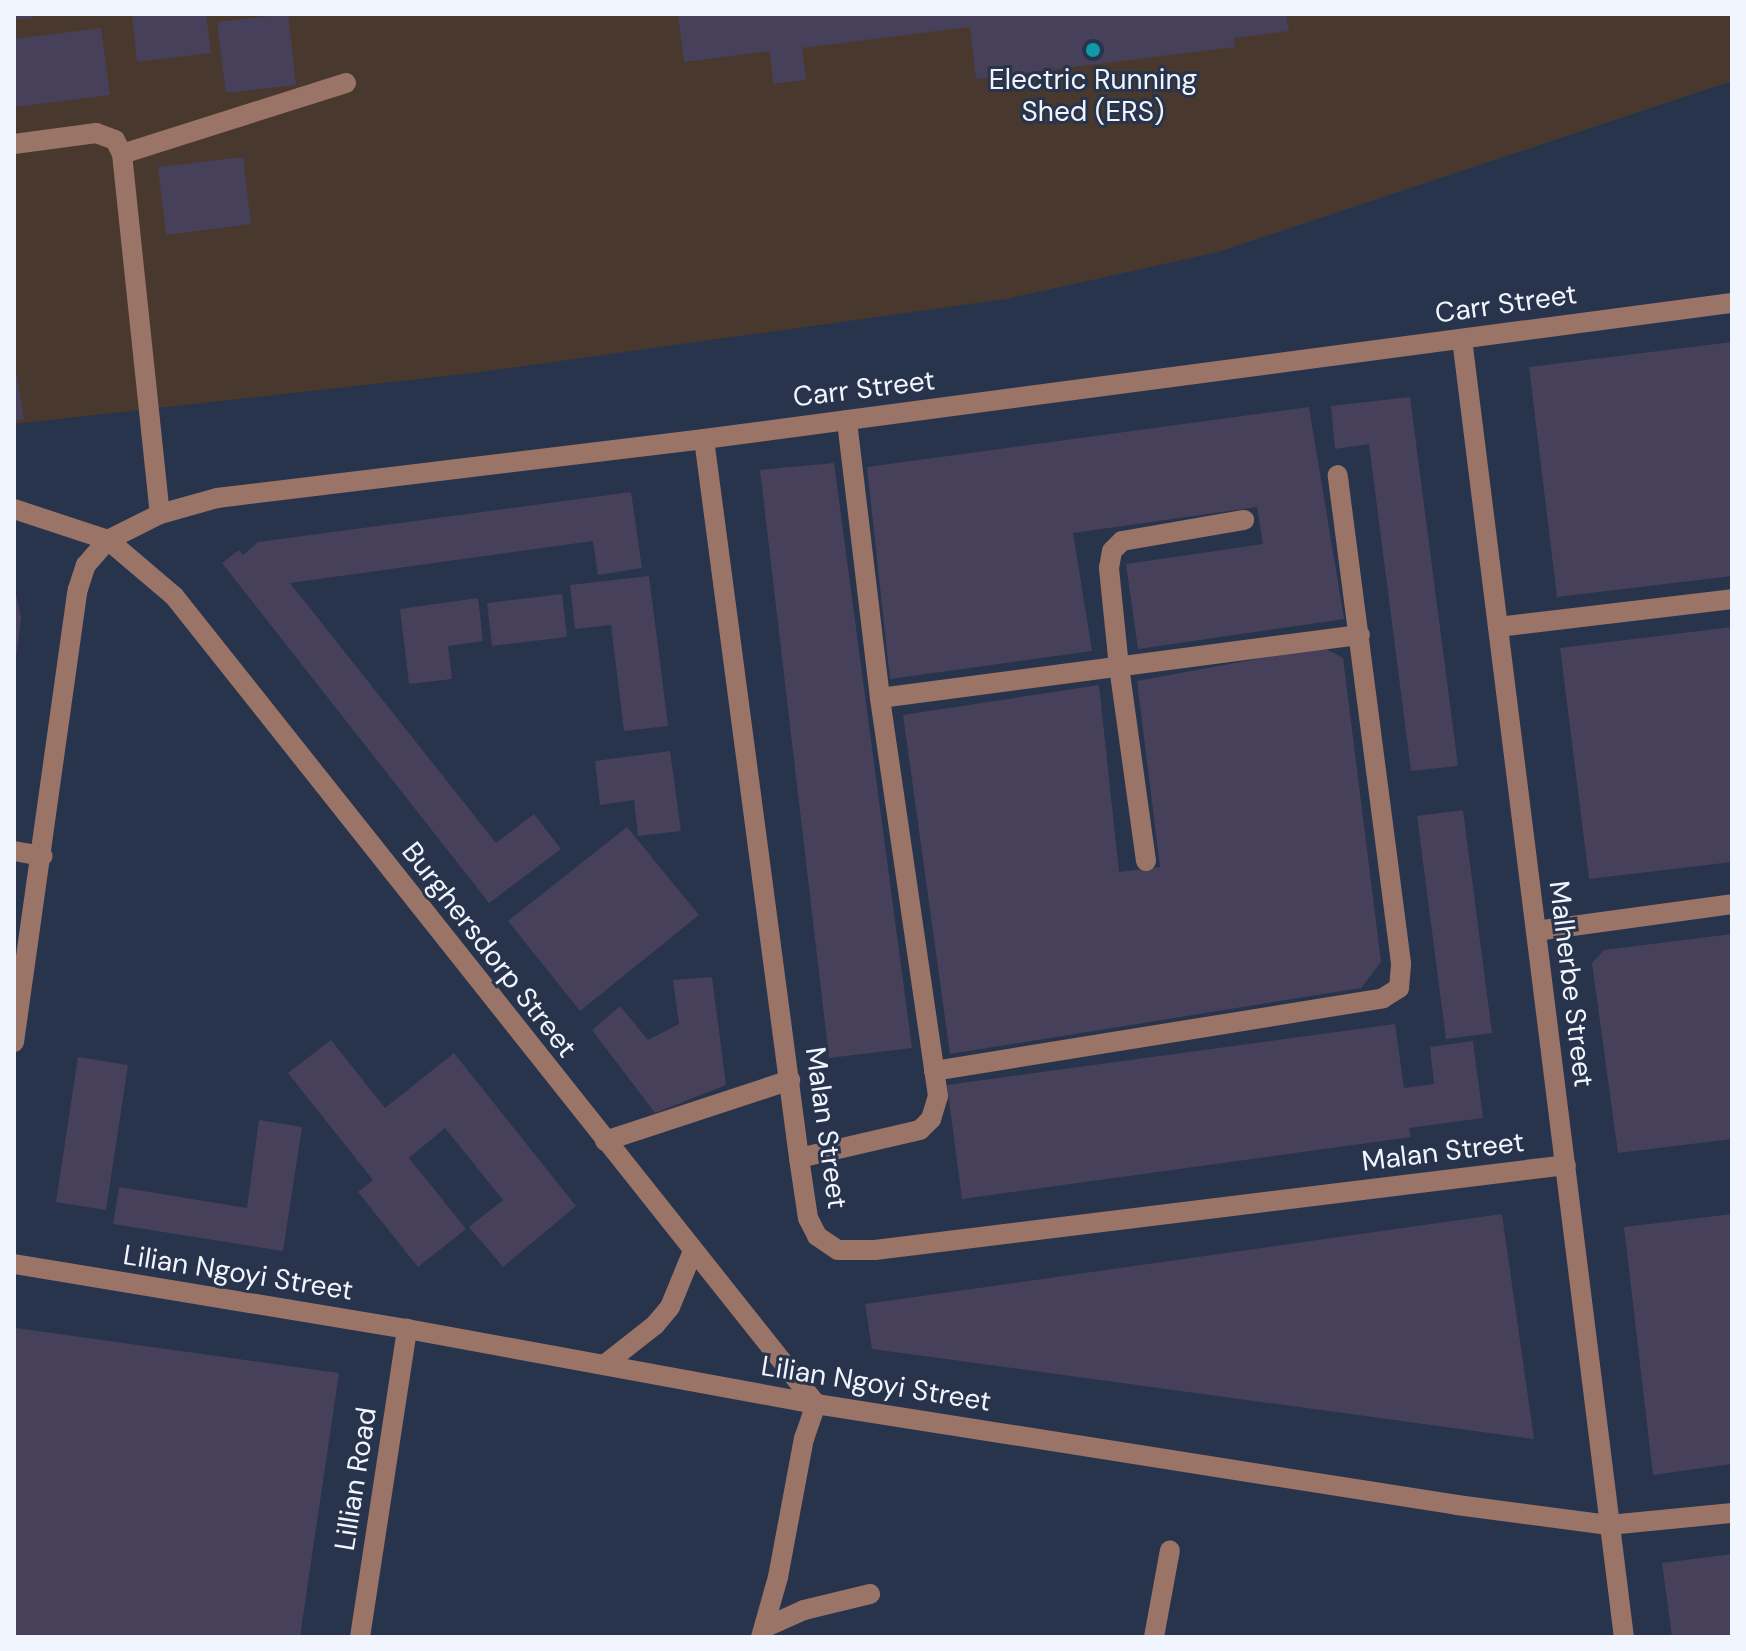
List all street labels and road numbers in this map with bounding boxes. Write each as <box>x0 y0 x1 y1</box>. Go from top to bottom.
street label: Carr Street <box>1433 277 1579 331</box>
street label: Carr Street <box>791 364 937 414</box>
street label: Burghersdorp Street <box>395 836 583 1064</box>
street label: Malherbe Street <box>1542 879 1600 1089</box>
street label: Malan Street <box>798 1045 854 1211</box>
street label: Malan Street <box>1360 1125 1526 1179</box>
street label: Lilian Ngoyi Street <box>121 1238 355 1308</box>
street label: Lilian Ngoyi Street <box>759 1349 993 1419</box>
street label: Lillian Road <box>328 1405 384 1553</box>

